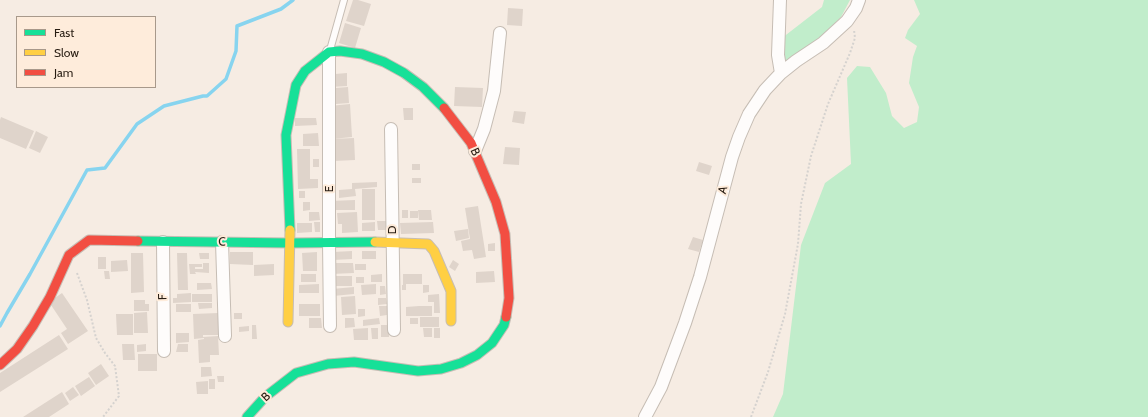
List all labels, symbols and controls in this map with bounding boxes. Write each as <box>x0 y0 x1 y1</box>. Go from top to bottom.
legend <box>16 16 156 88</box>
text: Fast <box>54 25 74 40</box>
text: Slow <box>54 45 79 60</box>
text: Jam <box>54 65 73 80</box>
street label: B <box>467 146 483 158</box>
street label: A <box>715 185 731 195</box>
street label: E <box>322 186 336 192</box>
street label: D <box>385 226 399 234</box>
street label: C <box>218 235 226 249</box>
street label: F <box>156 294 170 300</box>
street label: B <box>259 389 273 405</box>

